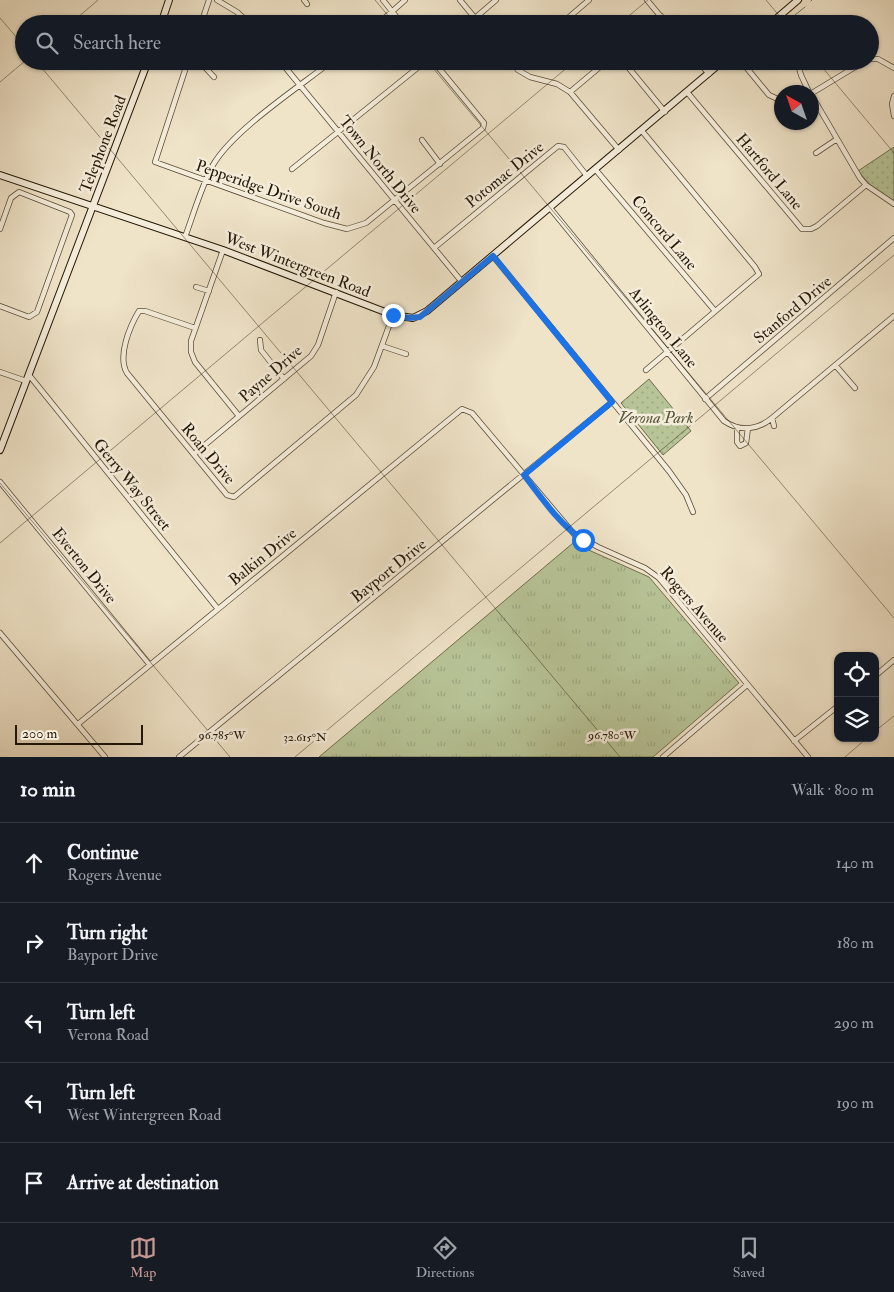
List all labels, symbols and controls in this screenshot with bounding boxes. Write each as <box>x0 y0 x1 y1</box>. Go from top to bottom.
search box <box>15 15 879 70</box>
icon: search <box>33 29 61 57</box>
text: Search here <box>73 31 161 55</box>
north arrow <box>774 85 819 130</box>
street label: Telephone Road <box>75 93 132 196</box>
street label: Town North Drive <box>335 112 426 218</box>
street label: Hartford Lane <box>731 129 807 214</box>
street label: Potomac Drive <box>461 137 548 212</box>
street label: Pepperidge Drive South <box>193 156 345 225</box>
street label: Concord Lane <box>627 191 702 275</box>
street label: West Wintergreen Road <box>221 228 373 302</box>
street label: Stanford Drive <box>750 271 836 348</box>
street label: Arlington Lane <box>624 282 702 372</box>
route end <box>382 304 405 327</box>
street label: Payne Drive <box>235 341 307 407</box>
park label: Verona Park <box>619 408 694 428</box>
street label: Roan Drive <box>177 419 240 489</box>
street label: Gerry Way Street <box>89 435 175 535</box>
street label: Balkin Drive <box>225 523 301 590</box>
street label: Everton Drive <box>48 524 121 608</box>
route start <box>572 529 595 552</box>
street label: Bayport Drive <box>347 534 431 608</box>
street label: Rogers Avenue <box>656 562 733 647</box>
map controls <box>834 652 879 742</box>
button: locate <box>834 652 879 697</box>
button: layers <box>834 697 879 742</box>
scale bar <box>15 722 142 745</box>
text: 200 m <box>22 725 57 742</box>
text: 96.785°W <box>198 728 246 743</box>
text: 96.780°W <box>587 728 637 743</box>
text: 32.615°N <box>283 730 327 745</box>
text: 10 min <box>20 776 75 803</box>
text: Walk · 800 m <box>791 780 874 800</box>
text: Continue <box>67 841 138 865</box>
icon: ahead <box>20 849 48 877</box>
text: 140 m <box>836 853 874 873</box>
text: Rogers Avenue <box>67 865 162 885</box>
text: Turn right <box>67 921 147 945</box>
icon: right <box>20 929 48 957</box>
text: 180 m <box>837 933 874 953</box>
text: Bayport Drive <box>67 945 158 965</box>
text: Turn left <box>67 1001 135 1025</box>
icon: left <box>20 1009 48 1037</box>
text: 290 m <box>834 1013 874 1033</box>
text: Verona Road <box>67 1025 149 1045</box>
text: Turn left <box>67 1081 135 1105</box>
icon: left <box>20 1089 48 1117</box>
text: 190 m <box>836 1093 874 1113</box>
text: West Wintergreen Road <box>67 1105 221 1125</box>
icon: arrive <box>20 1169 48 1197</box>
text: Arrive at destination <box>67 1171 219 1195</box>
tab: Map <box>129 1234 157 1281</box>
tab: Directions <box>416 1234 474 1281</box>
tab: Saved <box>733 1234 765 1281</box>

